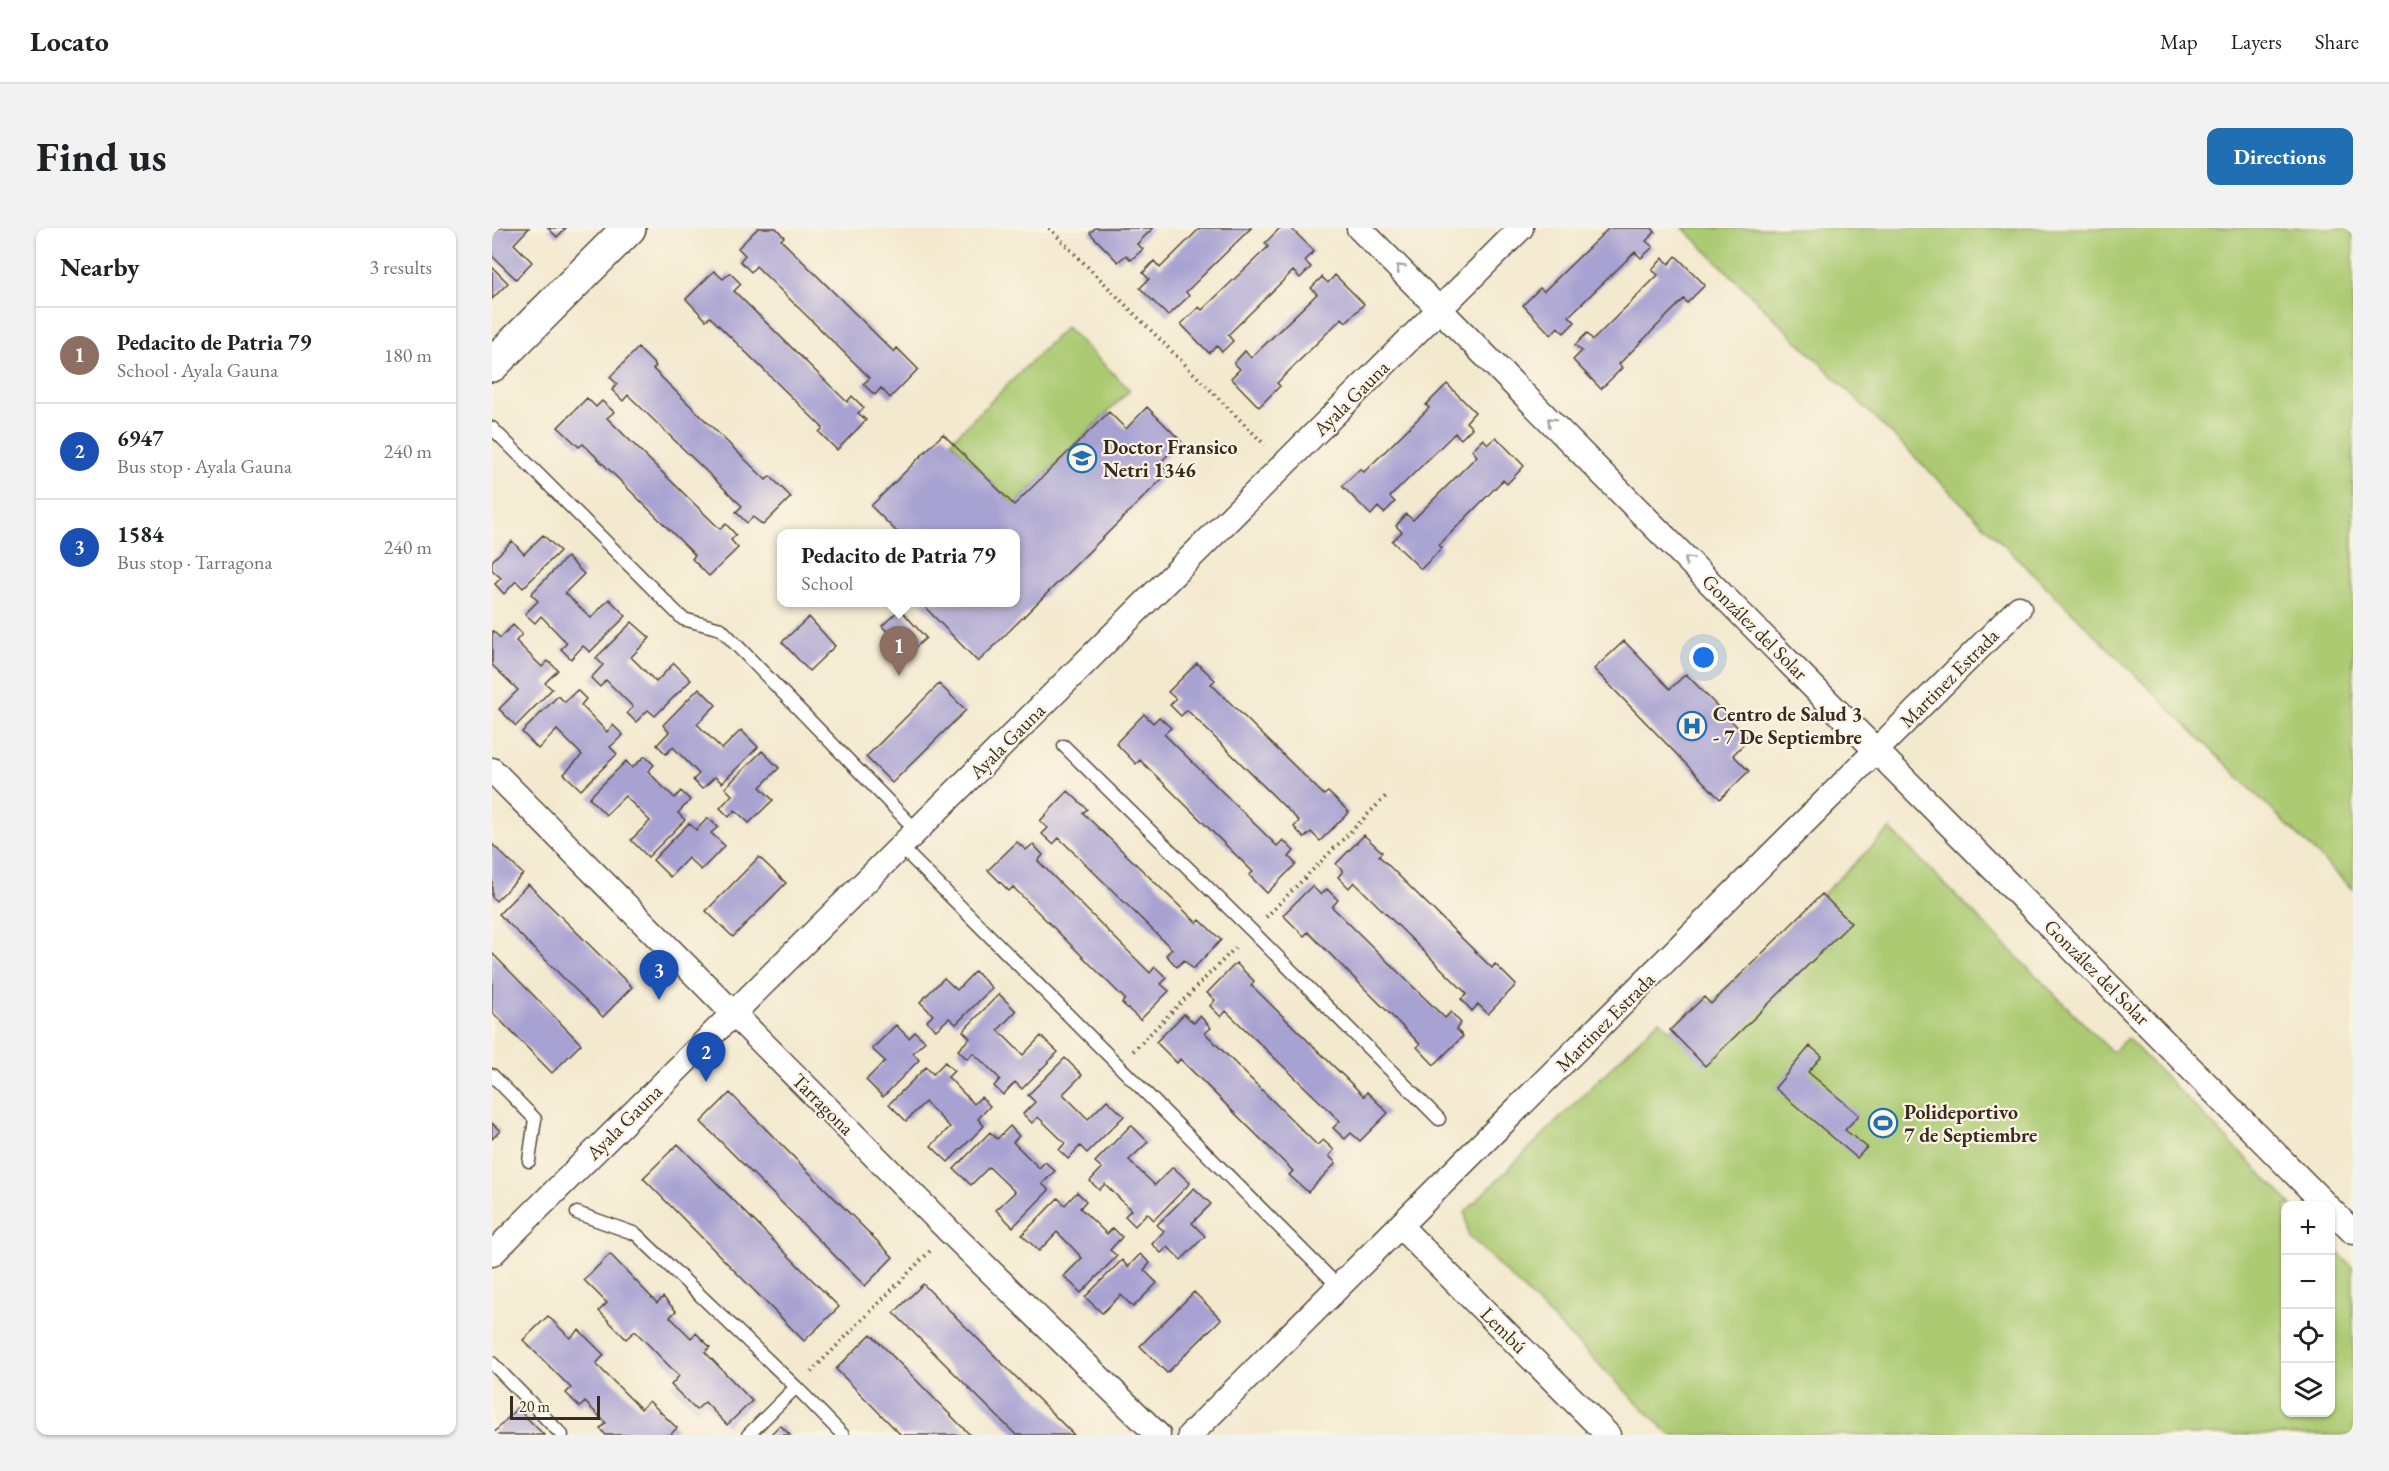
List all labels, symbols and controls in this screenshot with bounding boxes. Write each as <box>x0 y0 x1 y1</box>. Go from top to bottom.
text: Locato <box>30 23 109 59</box>
text: Map <box>2160 28 2198 55</box>
text: Layers <box>2231 28 2282 55</box>
text: Share <box>2315 28 2359 55</box>
button: Directions <box>2207 128 2353 185</box>
text: Find us <box>36 129 167 184</box>
text: Nearby <box>60 250 140 284</box>
text: 3 results <box>369 254 432 280</box>
one-way arrow <box>1396 265 1407 276</box>
text: Pedacito de Patria 79 <box>117 328 311 357</box>
text: 1 <box>74 342 85 368</box>
text: 180 m <box>384 342 432 368</box>
street label: Ayala Gauna <box>1307 354 1395 442</box>
text: School · Ayala Gauna <box>117 357 278 383</box>
one-way arrow <box>1548 417 1559 428</box>
text: 6947 <box>117 424 164 453</box>
place label: Doctor Fransico Netri 1346 <box>1103 434 1238 483</box>
text: 2 <box>74 438 85 464</box>
text: 240 m <box>384 438 432 464</box>
school or university icon: Doctor Fransico Netri 1346 <box>1066 442 1098 474</box>
text: Bus stop · Ayala Gauna <box>117 453 292 479</box>
text: 1584 <box>117 520 164 549</box>
popup <box>777 529 1020 607</box>
text: 3 <box>74 534 85 560</box>
text: 240 m <box>384 534 432 560</box>
text: Pedacito de Patria 79 <box>801 541 996 570</box>
text: Bus stop · Tarragona <box>117 549 273 575</box>
one-way arrow <box>1685 556 1696 567</box>
street label: González del Solar <box>1696 568 1814 686</box>
text: School <box>801 570 853 596</box>
street label: Martinez Estrada <box>1894 623 2004 733</box>
pin: 1 <box>880 626 918 676</box>
your location <box>1689 643 1718 672</box>
street label: Ayala Gauna <box>963 697 1051 785</box>
place label: Centro de Salud 3 - 7 De Septiembre <box>1713 701 1862 750</box>
hospital icon: Centro de Salud 3 - 7 De Septiembre <box>1676 710 1708 742</box>
street label: González del Solar <box>2038 913 2156 1031</box>
pin: 3 <box>640 950 678 1000</box>
street label: Martinez Estrada <box>1550 967 1660 1077</box>
pin: 2 <box>686 1032 726 1082</box>
street label: Tarragona <box>786 1067 860 1141</box>
street label: Ayala Gauna <box>580 1078 668 1166</box>
place label: Polideportivo 7 de Septiembre <box>1904 1099 2037 1148</box>
sports icon: Polideportivo 7 de Septiembre <box>1867 1107 1899 1139</box>
map controls <box>2281 1201 2335 1417</box>
button: + <box>2281 1201 2335 1255</box>
button: − <box>2281 1255 2335 1309</box>
street label: Lembú <box>1475 1301 1533 1359</box>
button: locate <box>2281 1309 2335 1363</box>
button: layers <box>2281 1363 2335 1417</box>
scale bar <box>510 1393 600 1420</box>
text: 20 m <box>519 1396 550 1417</box>

